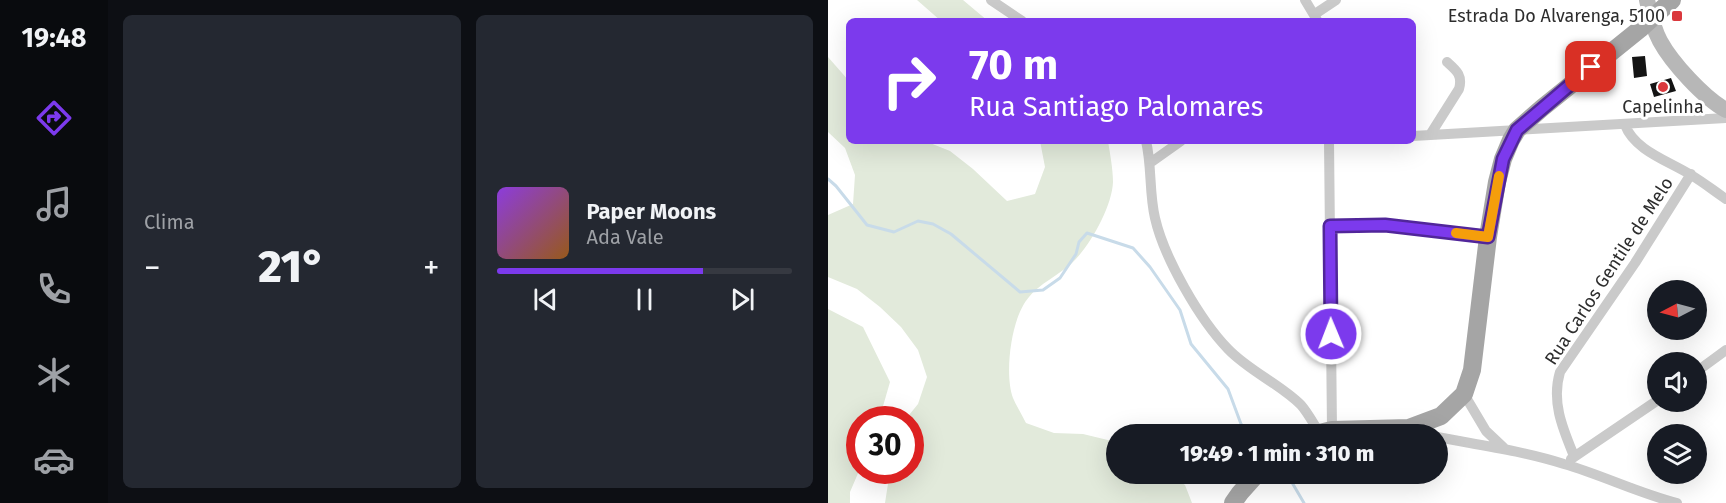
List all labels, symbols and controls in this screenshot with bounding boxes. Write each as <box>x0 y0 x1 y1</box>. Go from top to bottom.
place label: Estrada Do Alvarenga, 5100 <box>1448 5 1665 27</box>
marker: Estrada Do Alvarenga, 5100 <box>1670 9 1684 23</box>
text: 19:48 <box>22 22 86 54</box>
text: 70 m <box>969 40 1058 90</box>
pin <box>1565 41 1616 92</box>
icon: right <box>870 42 948 120</box>
icon: arrive <box>1574 50 1607 83</box>
marker: Capelinha <box>1656 80 1670 94</box>
text: Rua Santiago Palomares <box>969 91 1263 123</box>
place label: Capelinha <box>1622 96 1704 118</box>
icon: directions <box>33 97 75 139</box>
street label: Rua Carlos Gentile de Melo <box>1540 173 1678 369</box>
icon: music <box>33 183 75 225</box>
text: Paper Moons <box>587 198 716 225</box>
text: Clima <box>144 210 195 234</box>
text: Ada Vale <box>587 225 664 249</box>
text: 21° <box>258 240 325 294</box>
text: − <box>144 248 161 288</box>
text: + <box>423 248 440 288</box>
icon: phone <box>33 268 75 310</box>
north arrow <box>1647 280 1707 340</box>
map controls <box>1647 280 1707 484</box>
icon: previous <box>529 283 562 316</box>
icon: pause <box>628 283 661 316</box>
icon: next <box>726 283 759 316</box>
position arrow <box>1299 302 1363 366</box>
button: sound <box>1647 352 1707 412</box>
icon: climate <box>33 354 75 396</box>
speed limit sign: 30 <box>846 406 924 484</box>
button: layers <box>1647 424 1707 484</box>
icon: car <box>33 439 75 481</box>
text: 19:49 · 1 min · 310 m <box>1180 440 1374 467</box>

